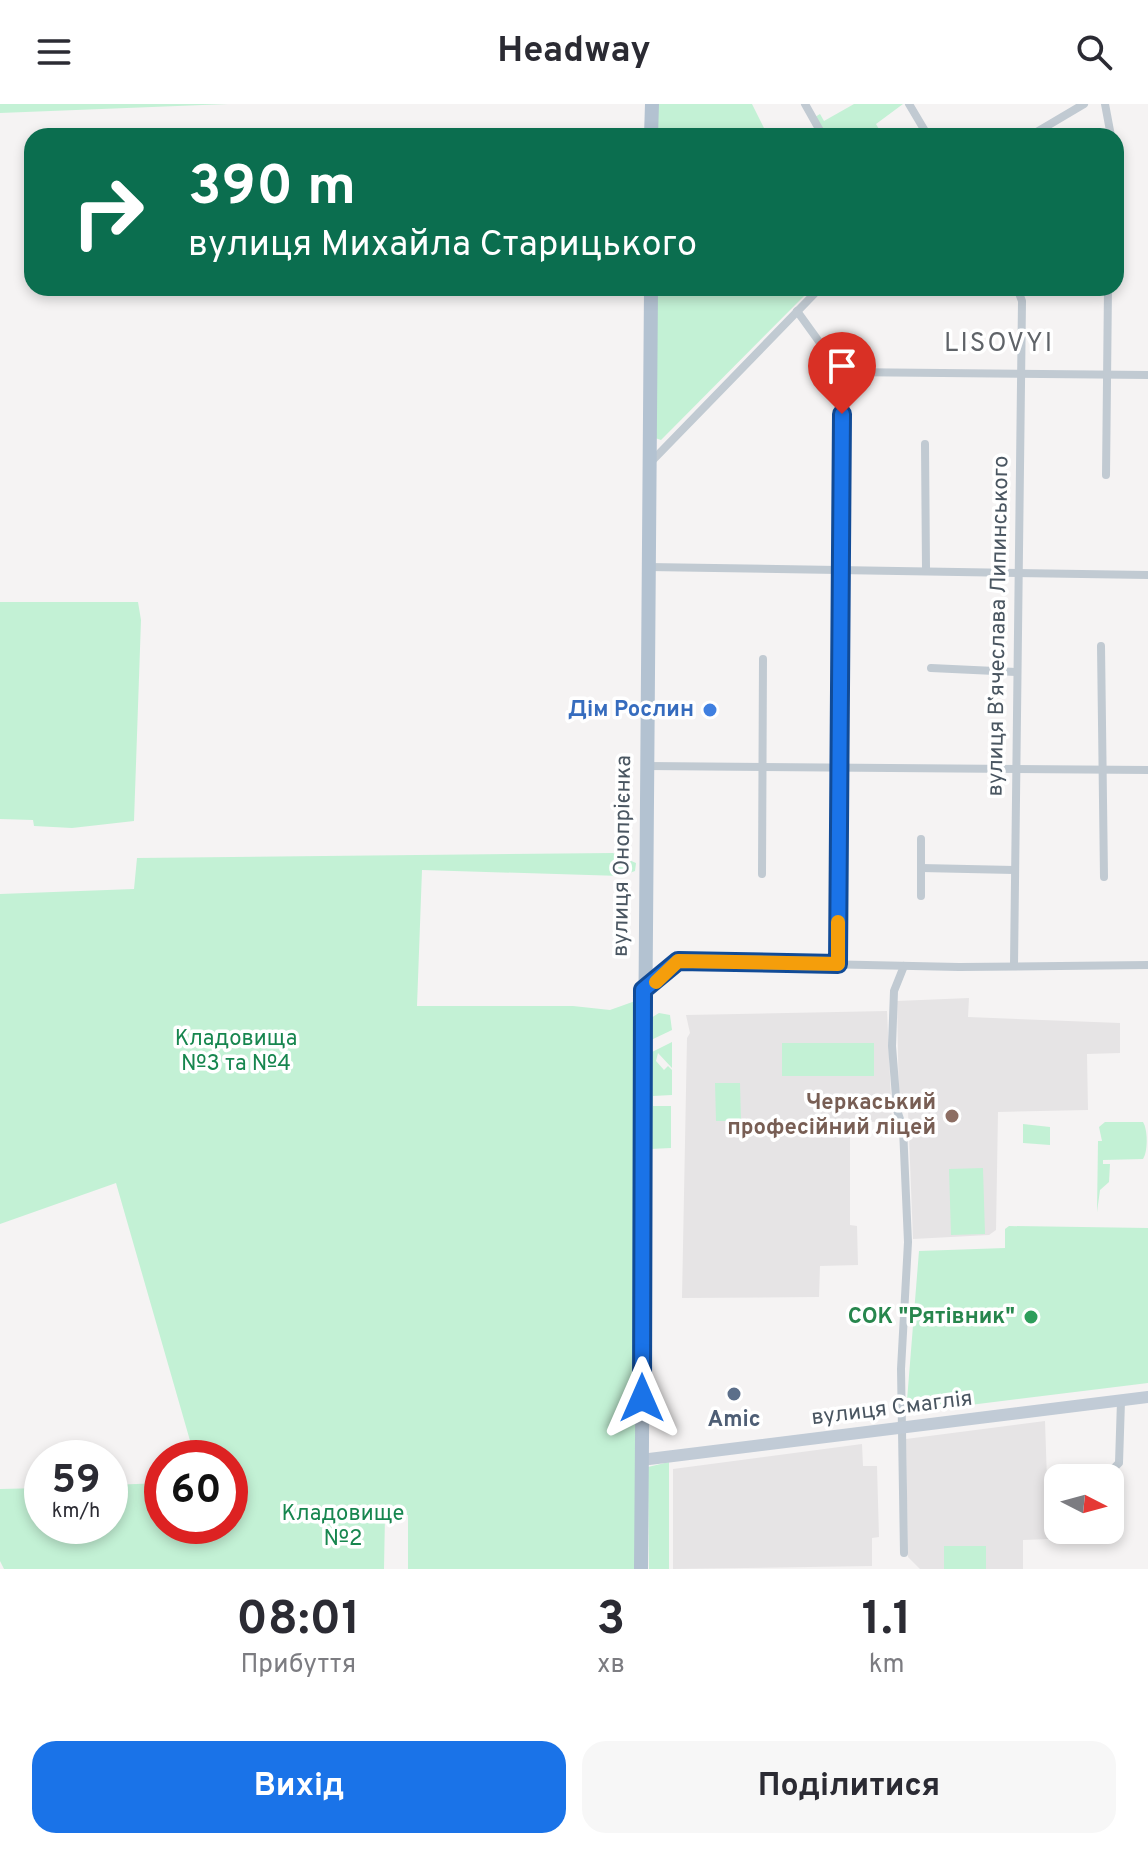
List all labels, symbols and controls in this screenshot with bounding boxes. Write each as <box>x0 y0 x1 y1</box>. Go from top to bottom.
text: Headway <box>497 29 651 75</box>
icon: menu <box>32 30 76 74</box>
icon: search <box>1072 30 1116 74</box>
text: 390 m <box>188 154 356 224</box>
icon: right <box>56 160 160 264</box>
text: вулиця Михайла Старицького <box>188 223 697 269</box>
district label: LISOVYI <box>944 328 1054 361</box>
pin <box>808 332 876 414</box>
icon: arrive <box>820 344 864 388</box>
street label: вулиця Вʼячеслава Липинського <box>983 455 1015 797</box>
place label: Дім Рослин <box>568 697 694 724</box>
marker: Дім Рослин <box>701 701 719 719</box>
street label: вулиця Онопрієнка <box>608 755 638 957</box>
park label: Кладовища №3 та №4 <box>175 1026 297 1078</box>
place label: Черкаський професійний ліцей <box>727 1090 936 1142</box>
marker: Черкаський професійний ліцей <box>943 1107 961 1125</box>
place label: СОК "Рятівник" <box>848 1304 1015 1331</box>
marker: СОК "Рятівник" <box>1022 1308 1040 1326</box>
position arrow <box>600 1356 684 1440</box>
marker: Amic <box>725 1385 743 1403</box>
street label: вулиця Смаглія <box>810 1386 974 1432</box>
place label: Amic <box>707 1407 761 1434</box>
speed limit sign: 60 <box>144 1440 248 1544</box>
text: 59 <box>51 1457 101 1507</box>
north arrow <box>1044 1464 1124 1544</box>
map controls <box>1044 1464 1124 1544</box>
text: km/h <box>52 1499 100 1525</box>
park label: Кладовище №2 <box>282 1501 404 1553</box>
text: 08:01 <box>236 1591 360 1651</box>
text: 3 <box>597 1591 625 1651</box>
text: 1.1 <box>861 1591 912 1651</box>
text: Прибуття <box>240 1649 356 1682</box>
text: хв <box>597 1649 625 1682</box>
text: km <box>869 1649 905 1682</box>
button: Вихід <box>32 1741 566 1833</box>
button: Поділитися <box>582 1741 1116 1833</box>

